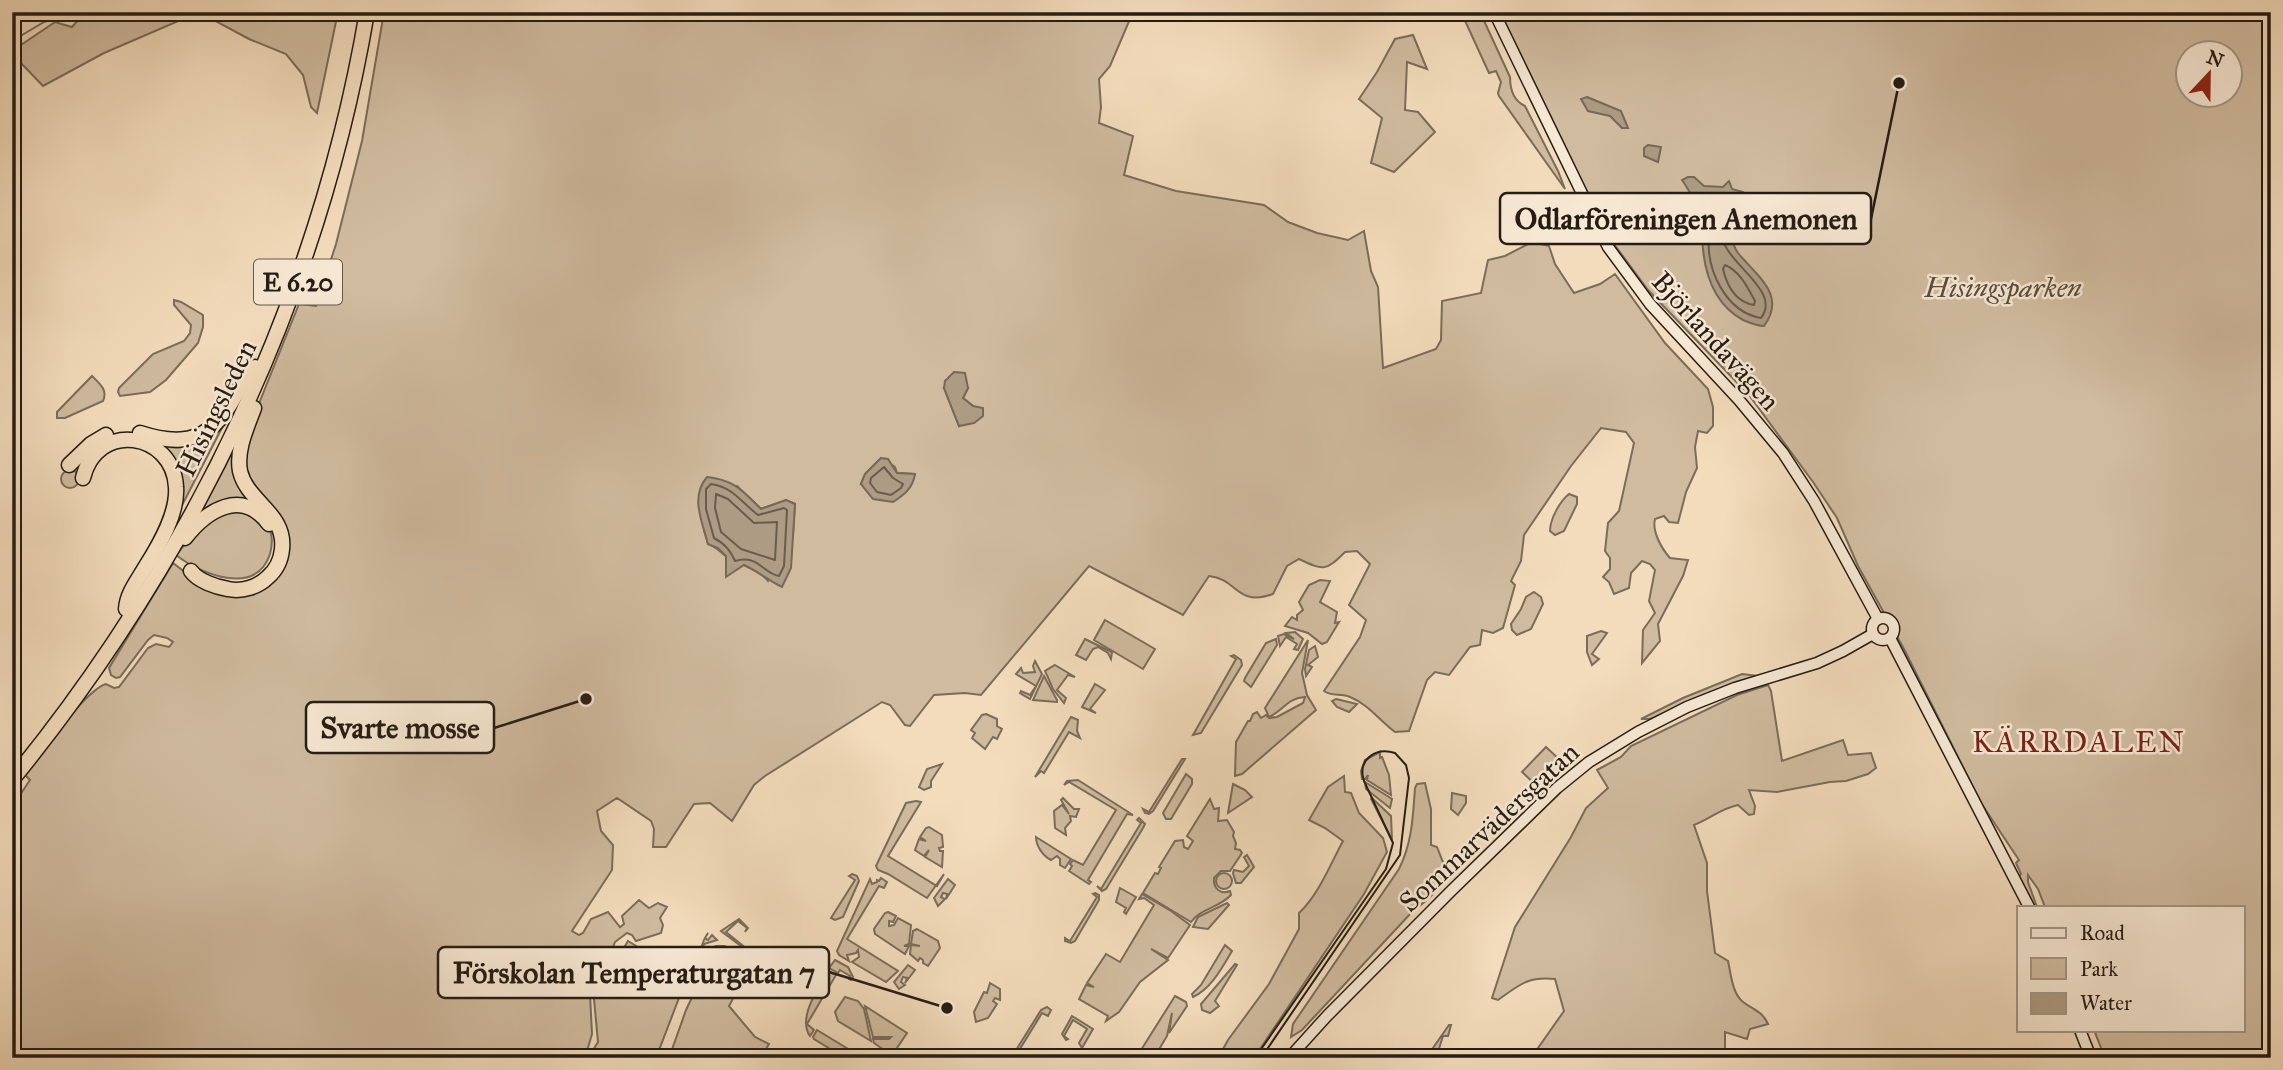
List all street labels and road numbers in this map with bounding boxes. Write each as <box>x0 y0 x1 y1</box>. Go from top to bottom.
road number: E 6.20 <box>254 260 342 304</box>
street label: Björlandavägen <box>1644 264 1788 418</box>
street label: Hisingsleden <box>168 334 264 482</box>
street label: Sommarvädersgatan <box>1392 735 1586 919</box>

